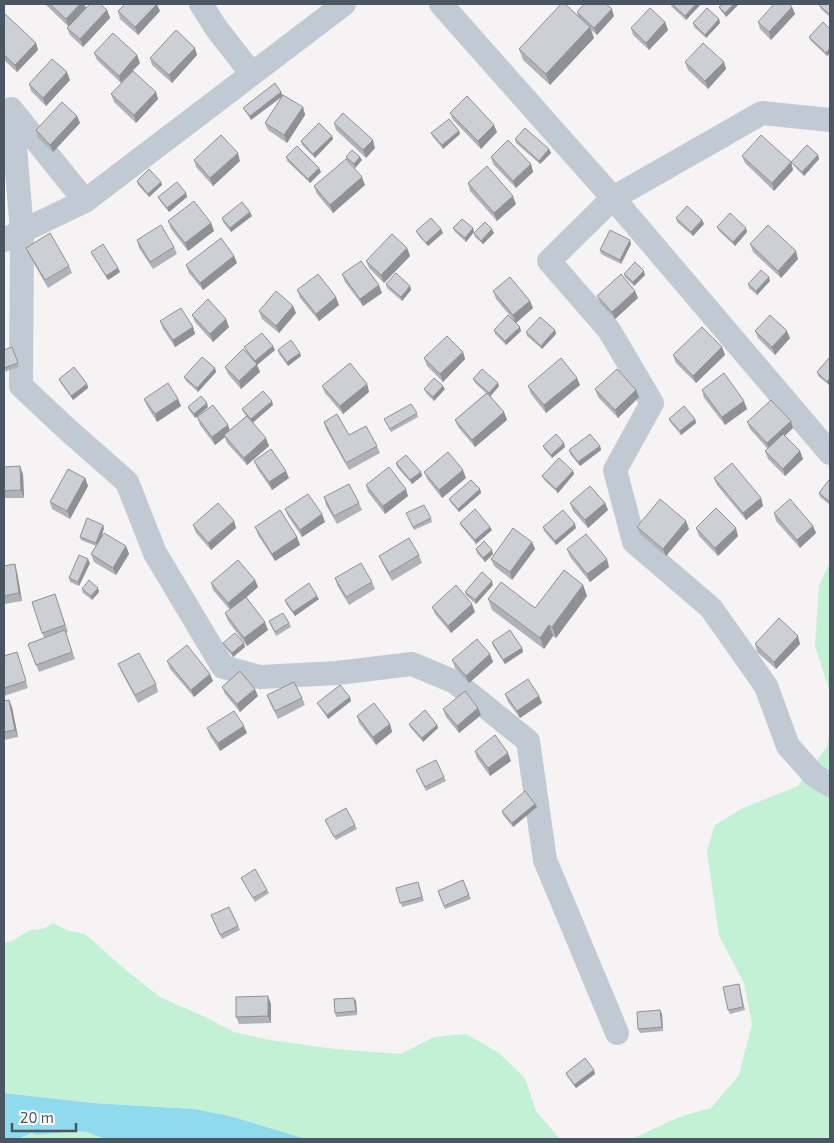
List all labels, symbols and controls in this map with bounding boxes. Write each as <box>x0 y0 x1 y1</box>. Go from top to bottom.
scale bar <box>12 1100 76 1132</box>
text: 20 m <box>20 1108 54 1126</box>

